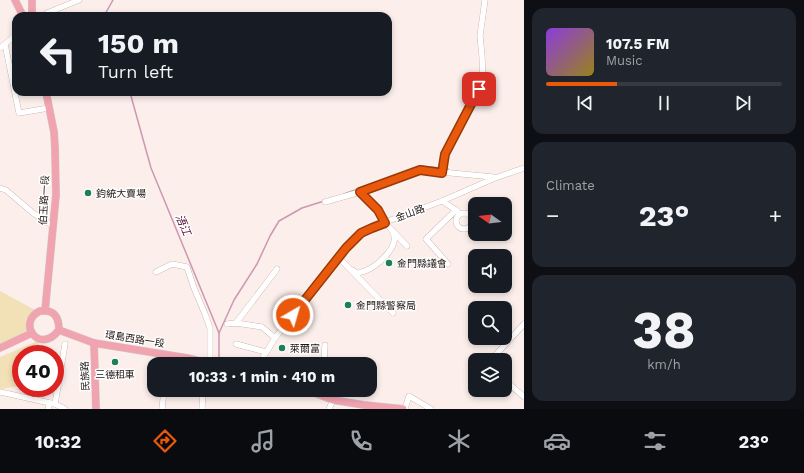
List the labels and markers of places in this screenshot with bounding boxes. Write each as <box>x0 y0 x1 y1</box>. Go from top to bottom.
pin <box>462 72 496 106</box>
marker: 鈞統大賣場 <box>83 188 93 198</box>
place label: 鈞統大賣場 <box>96 188 146 199</box>
marker: 金門縣議會 <box>384 258 394 268</box>
place label: 金門縣議會 <box>397 258 447 269</box>
marker: 金門縣警察局 <box>343 300 353 310</box>
place label: 金門縣警察局 <box>356 300 416 311</box>
marker: 萊爾富 <box>277 343 287 353</box>
place label: 萊爾富 <box>290 343 320 354</box>
marker: 三德租車 <box>110 357 120 367</box>
place label: 三德租車 <box>95 369 135 380</box>

